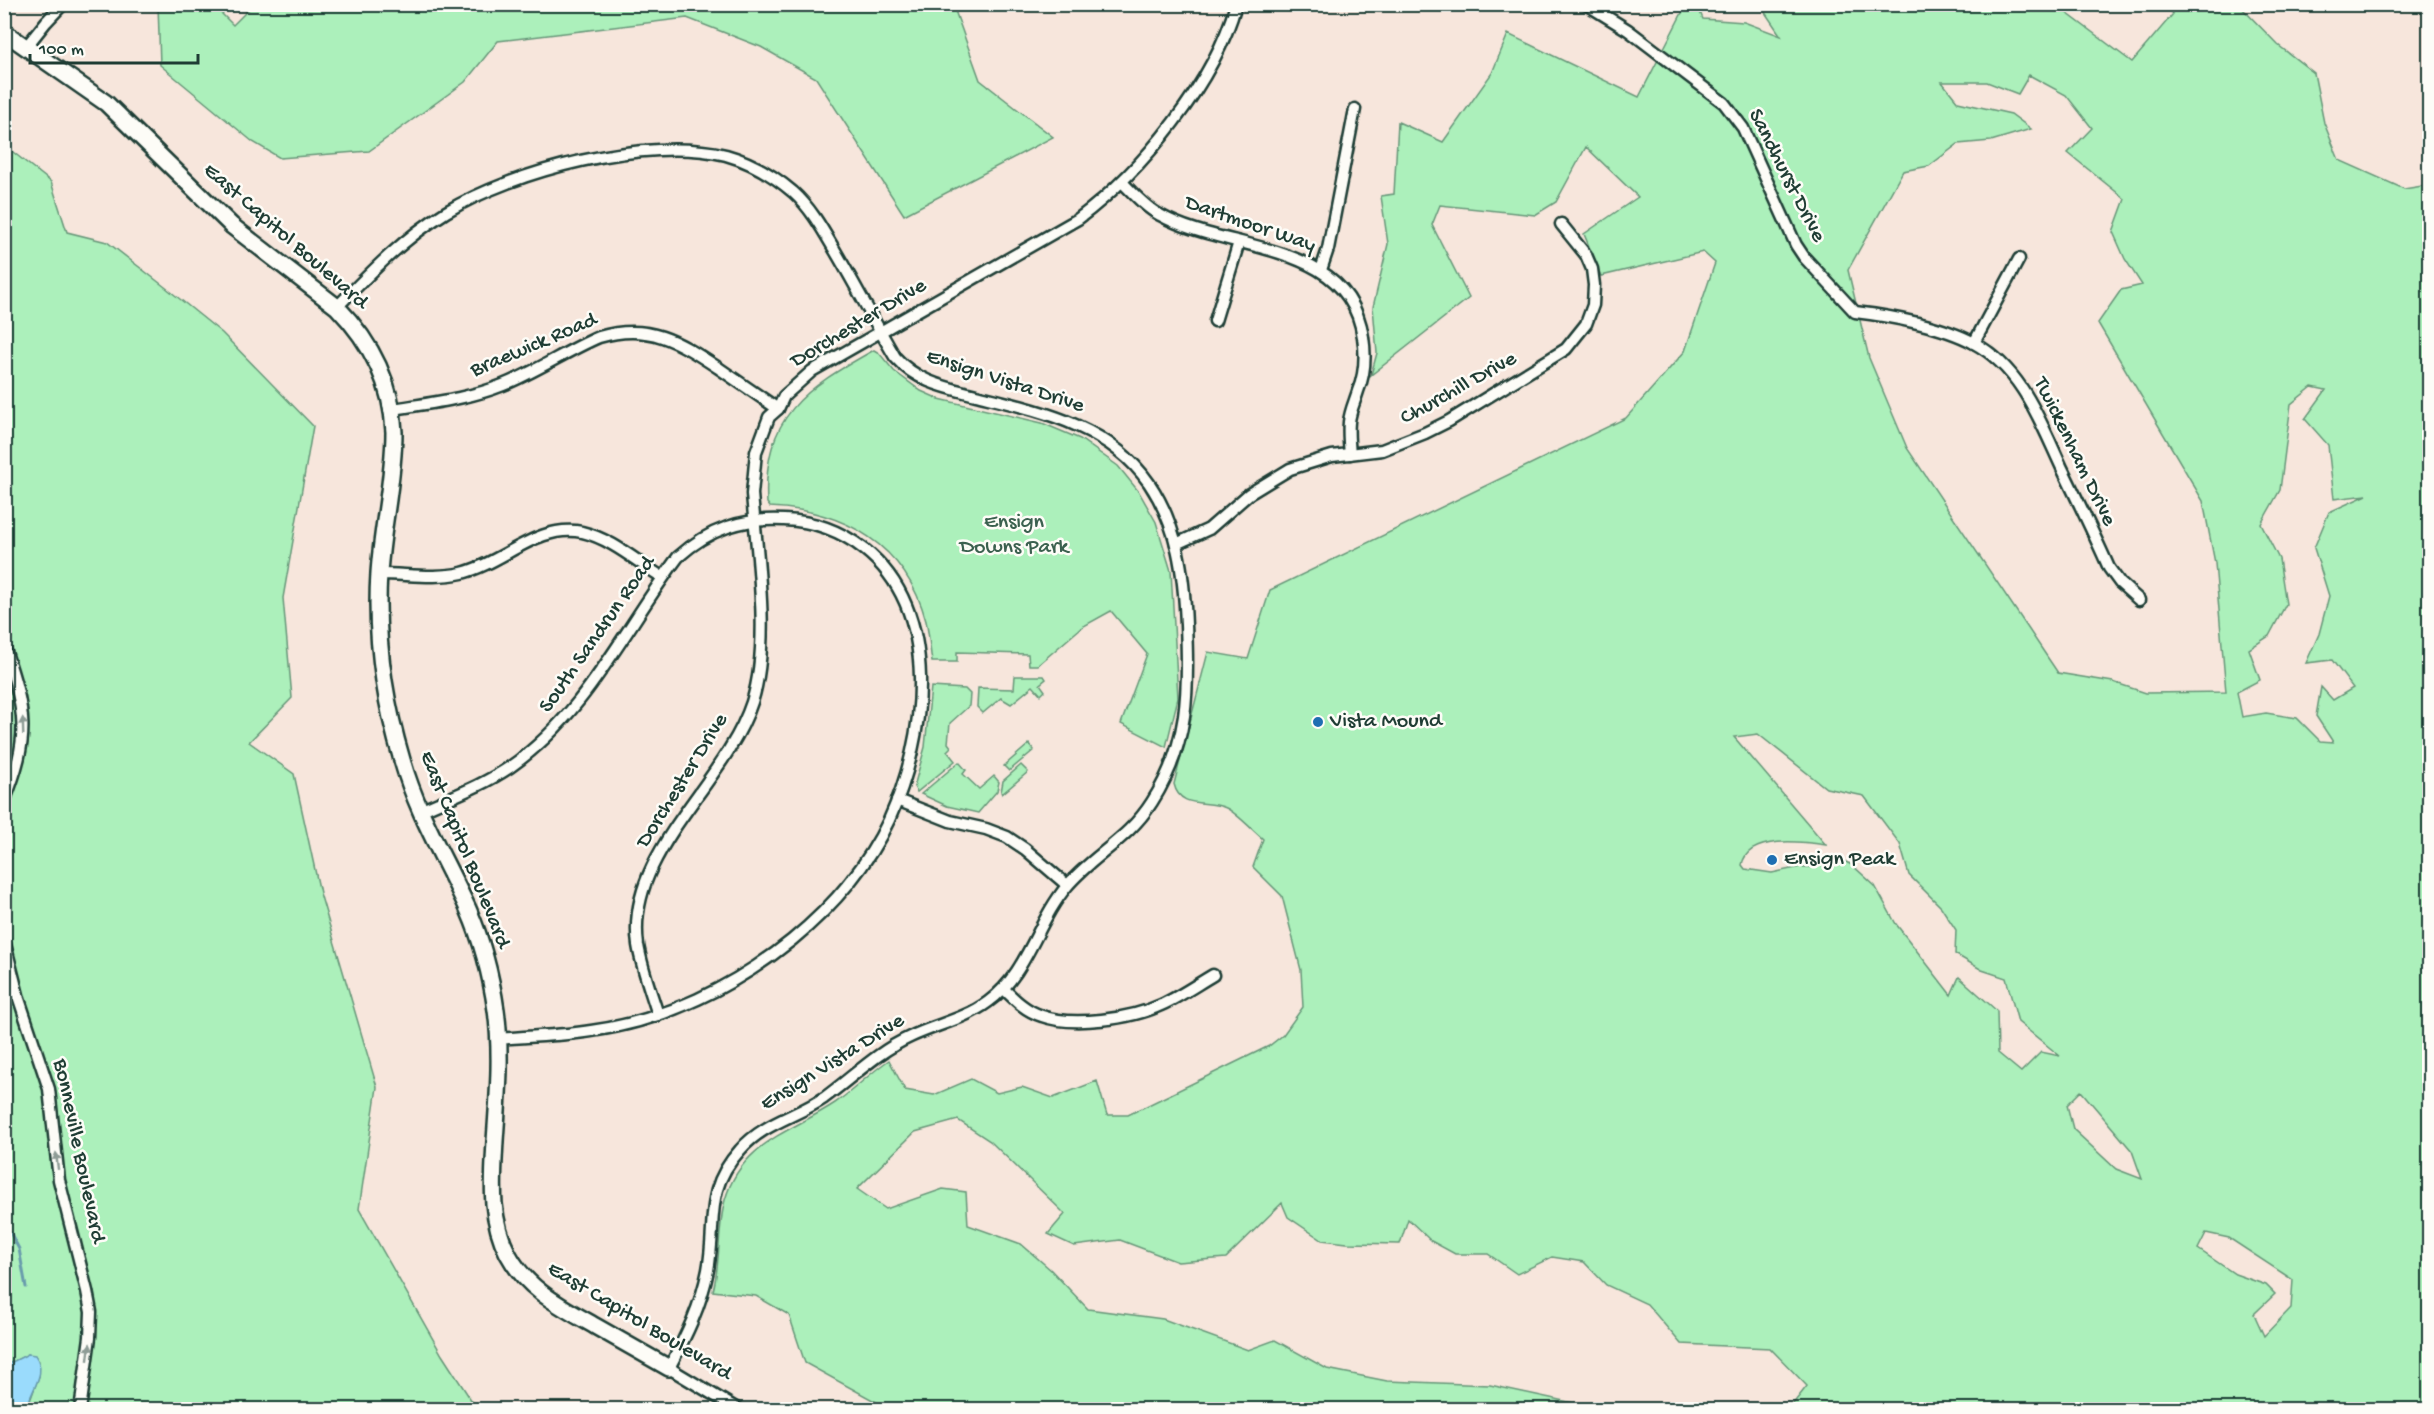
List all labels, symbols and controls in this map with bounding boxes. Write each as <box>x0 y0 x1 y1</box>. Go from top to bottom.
scale bar <box>30 27 198 65</box>
text: 100 m <box>38 40 84 61</box>
street label: Sandhurst Drive <box>1741 105 1831 247</box>
street label: East Capitol Boulevard <box>197 158 374 317</box>
street label: Dartmoor Way <box>1179 190 1319 260</box>
street label: Dorchester Drive <box>785 273 932 376</box>
street label: Braewick Road <box>466 307 603 385</box>
street label: Ensign Vista Drive <box>923 344 1088 420</box>
street label: Churchill Drive <box>1396 346 1522 432</box>
street label: Twickenham Drive <box>2026 372 2122 531</box>
park label: Ensign Downs Park <box>958 510 1070 561</box>
street label: South Sandrun Road <box>534 550 663 718</box>
street label: Dorchester Drive <box>630 708 735 855</box>
place label: Vista Mound <box>1329 709 1444 735</box>
marker: Vista Mound <box>1311 715 1325 729</box>
one-way arrow <box>18 716 28 735</box>
street label: East Capitol Boulevard <box>413 748 516 954</box>
place label: Ensign Peak <box>1784 847 1897 873</box>
marker: Ensign Peak <box>1765 853 1779 867</box>
street label: Ensign Vista Drive <box>756 1008 910 1118</box>
street label: Bonneville Boulevard <box>46 1056 111 1247</box>
one-way arrow <box>52 1151 62 1170</box>
street label: East Capitol Boulevard <box>542 1257 738 1388</box>
one-way arrow <box>84 1342 94 1361</box>

